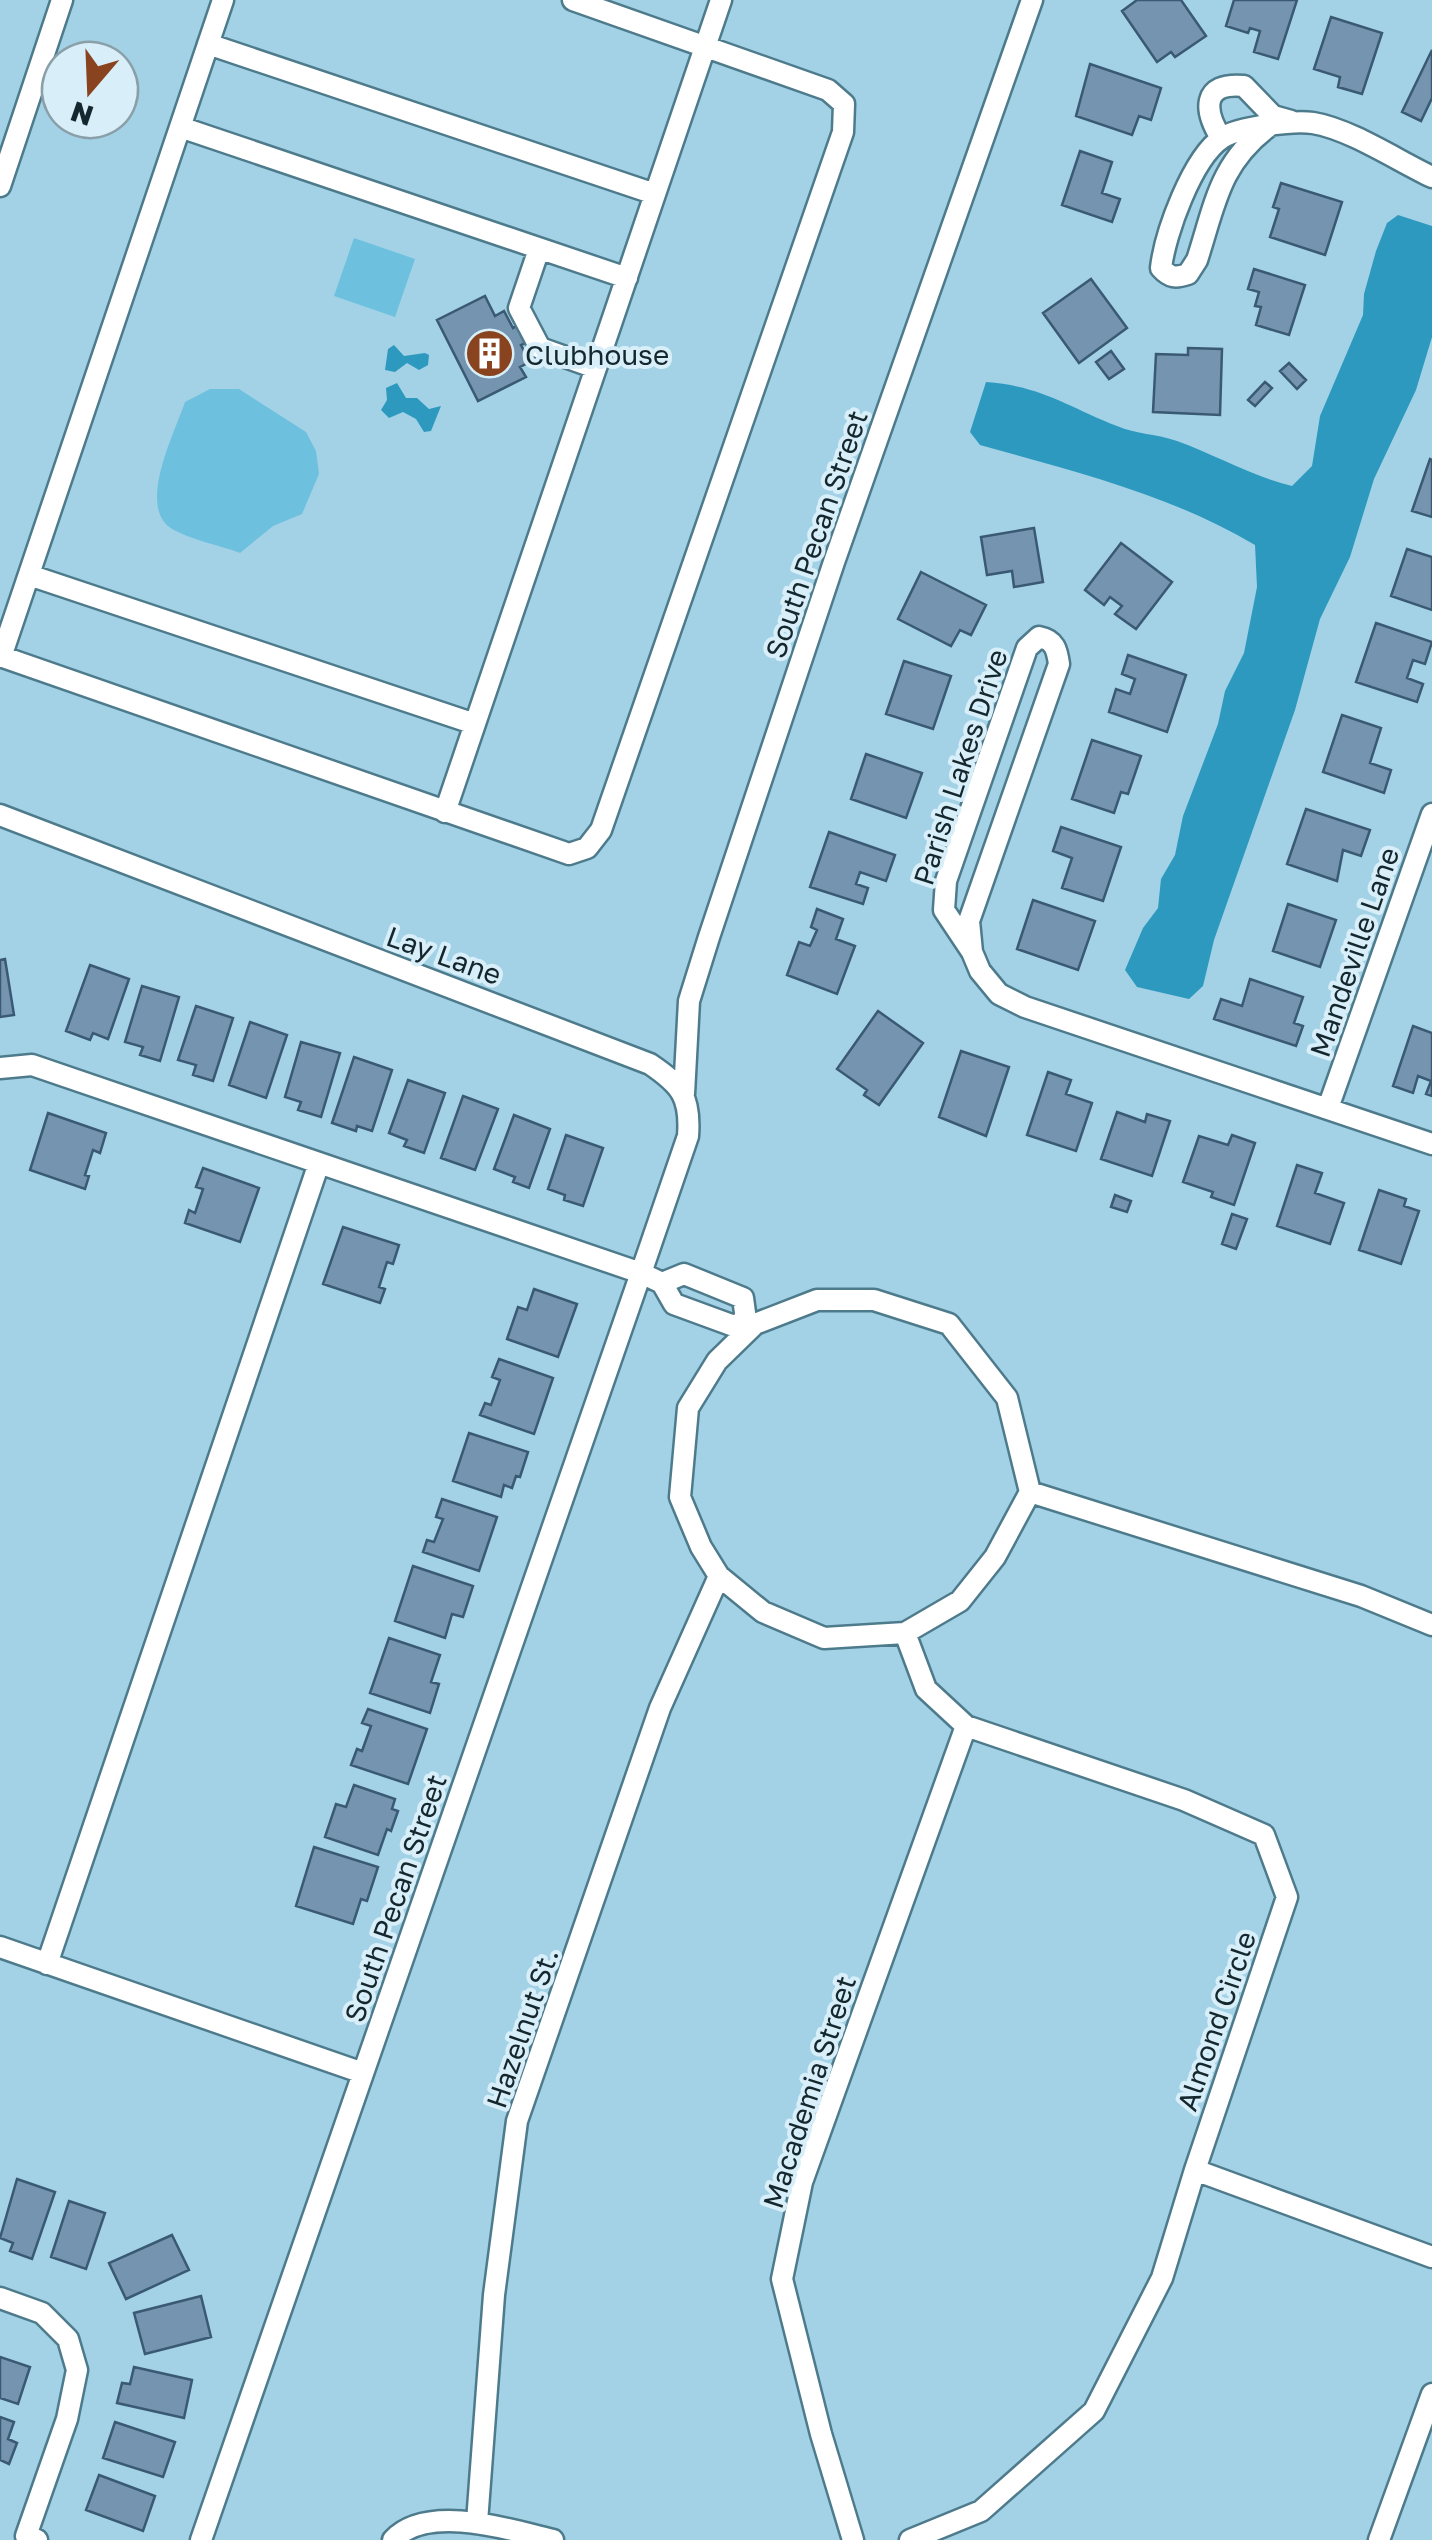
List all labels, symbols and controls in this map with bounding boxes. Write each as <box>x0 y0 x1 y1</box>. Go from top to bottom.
north arrow <box>40 40 140 140</box>
text: N <box>66 95 97 133</box>
building icon: Clubhouse <box>464 328 516 380</box>
place label: Clubhouse <box>525 338 669 371</box>
street label: South Pecan Street <box>758 406 874 662</box>
street label: Parish Lakes Drive <box>906 645 1014 889</box>
street label: Mandeville Lane <box>1303 843 1405 1061</box>
street label: Lay Lane <box>382 919 506 991</box>
street label: South Pecan Street <box>337 1770 453 2026</box>
street label: Almond Circle <box>1170 1927 1262 2115</box>
street label: Hazelnut St. <box>479 1944 565 2112</box>
street label: Macademia Street <box>756 1972 862 2212</box>

